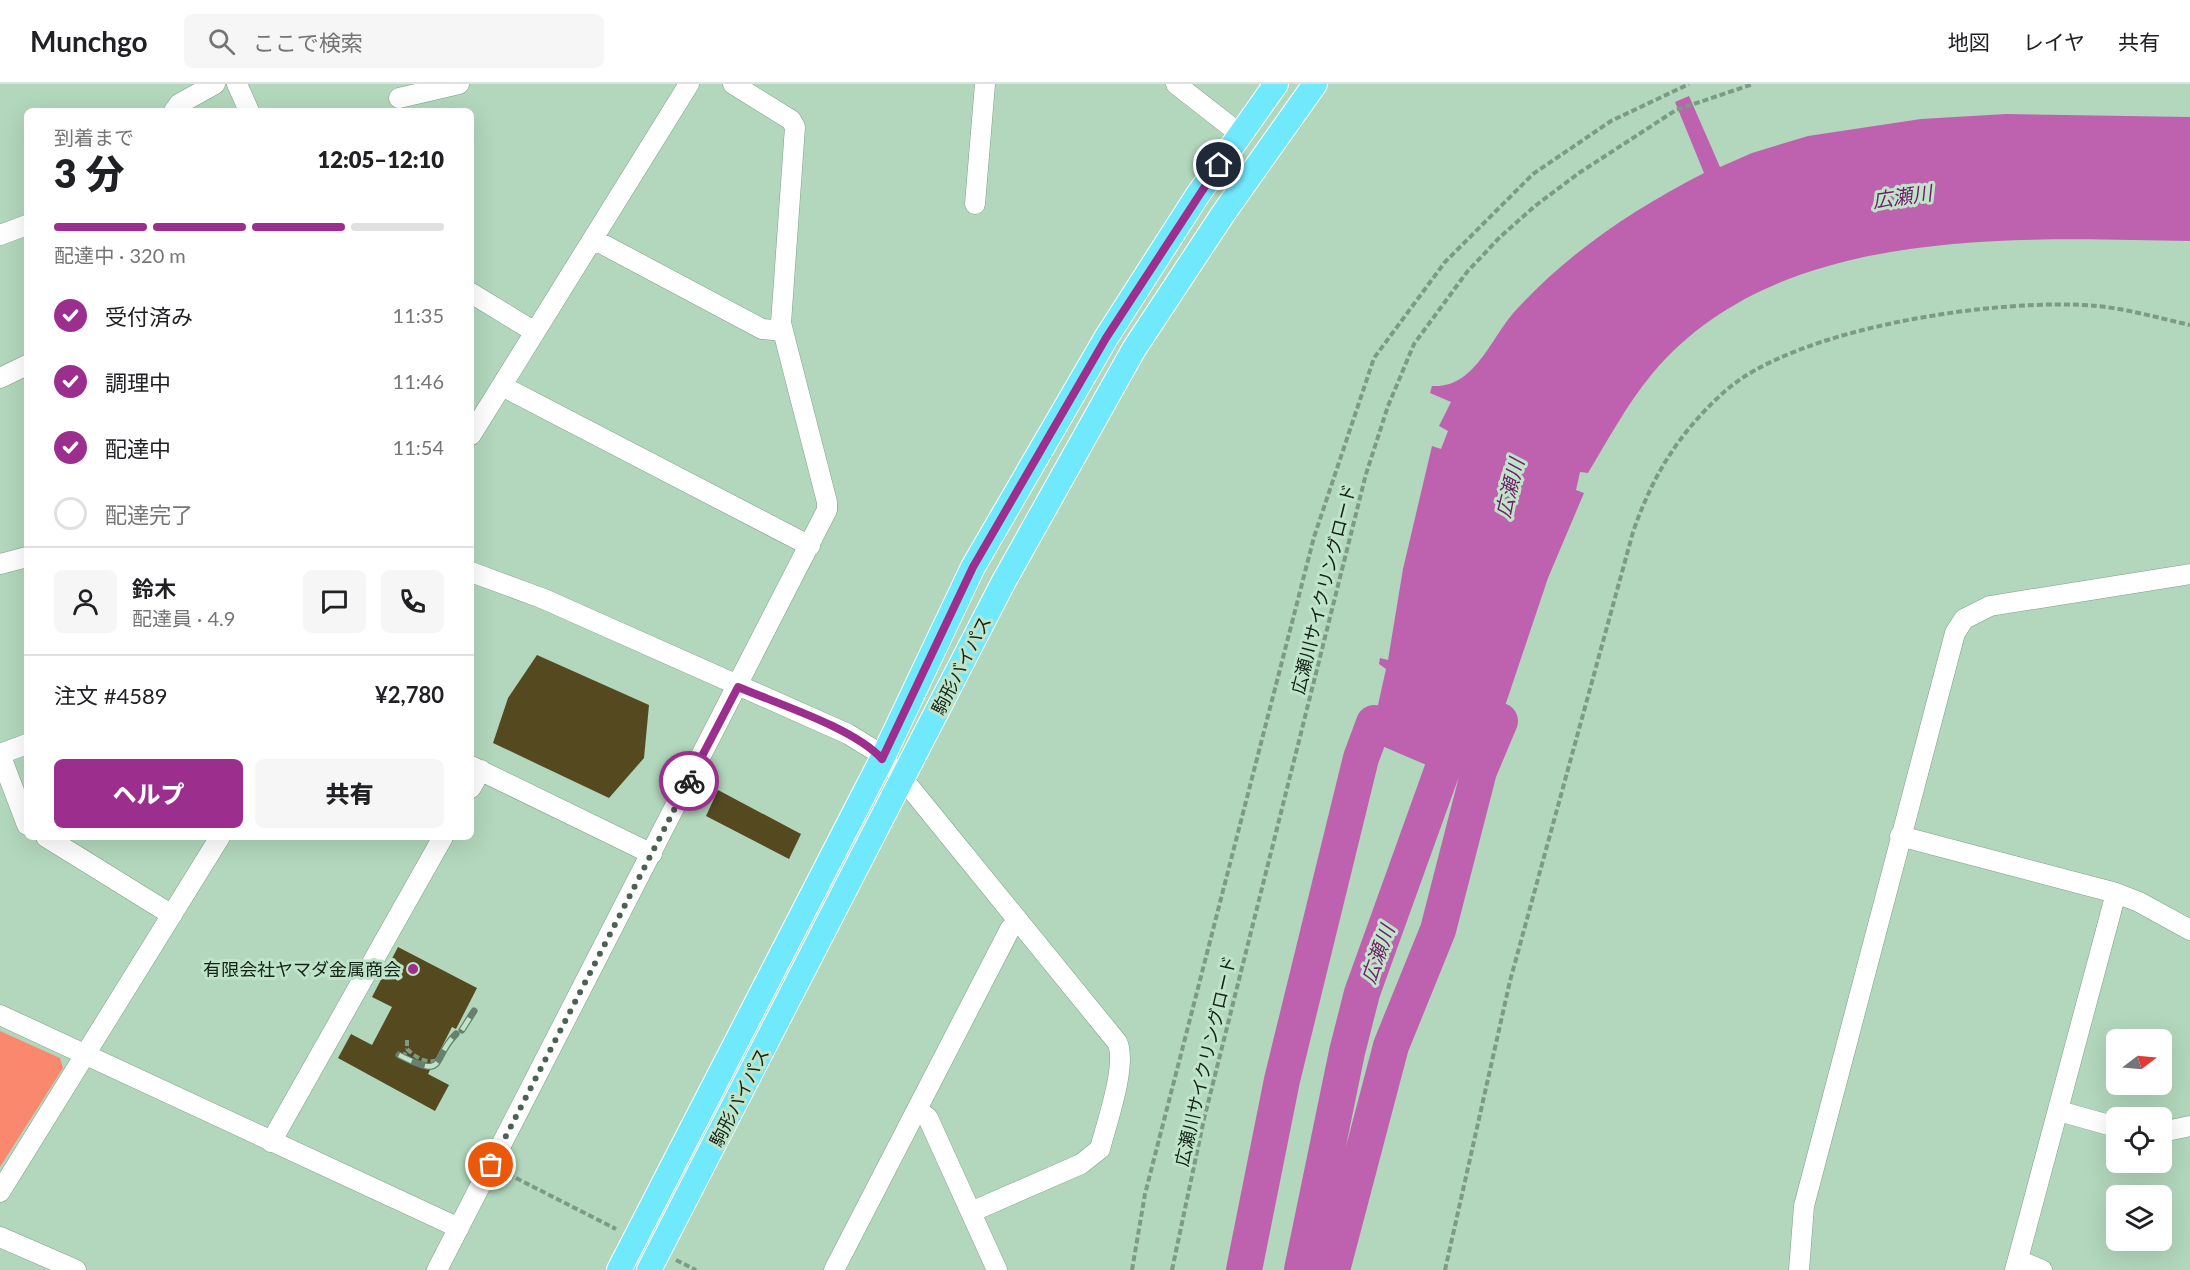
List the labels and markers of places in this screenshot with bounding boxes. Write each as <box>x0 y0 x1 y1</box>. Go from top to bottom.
pin <box>1193 139 1244 190</box>
place label: 有限会社ヤマダ金属商会 <box>203 958 401 980</box>
marker: 有限会社ヤマダ金属商会 <box>406 962 420 976</box>
pin <box>465 1139 516 1190</box>

